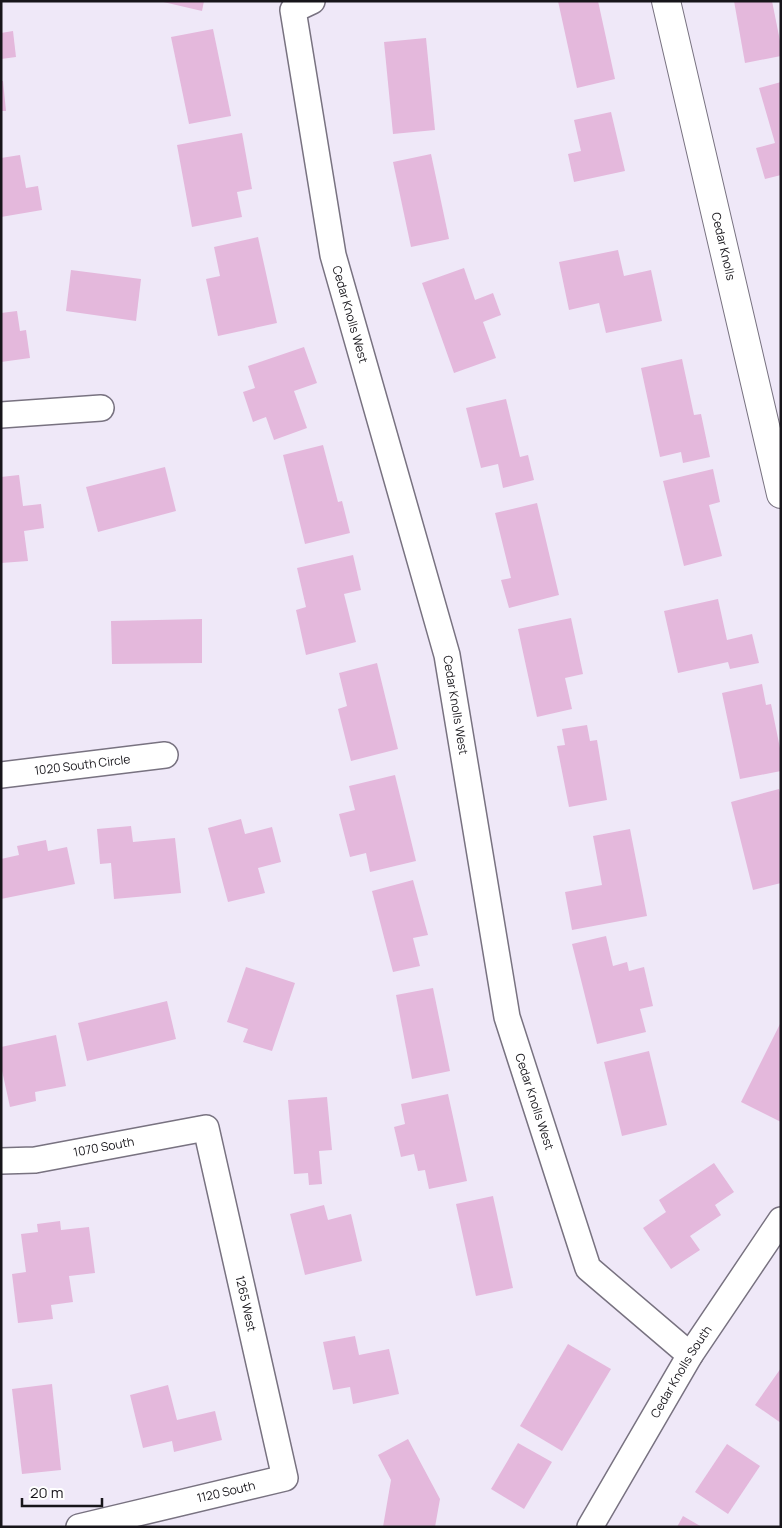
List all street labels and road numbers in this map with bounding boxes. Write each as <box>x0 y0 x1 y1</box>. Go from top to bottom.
street label: Cedar Knolls <box>708 211 740 282</box>
street label: Cedar Knolls West <box>328 264 372 365</box>
street label: Cedar Knolls West <box>439 654 472 756</box>
street label: 1020 South Circle <box>33 750 131 779</box>
street label: Cedar Knolls West <box>511 1051 558 1152</box>
street label: 1070 South <box>72 1133 135 1161</box>
street label: 1265 West <box>232 1274 261 1333</box>
street label: Cedar Knolls South <box>646 1322 716 1421</box>
street label: 1120 South <box>195 1477 257 1506</box>

